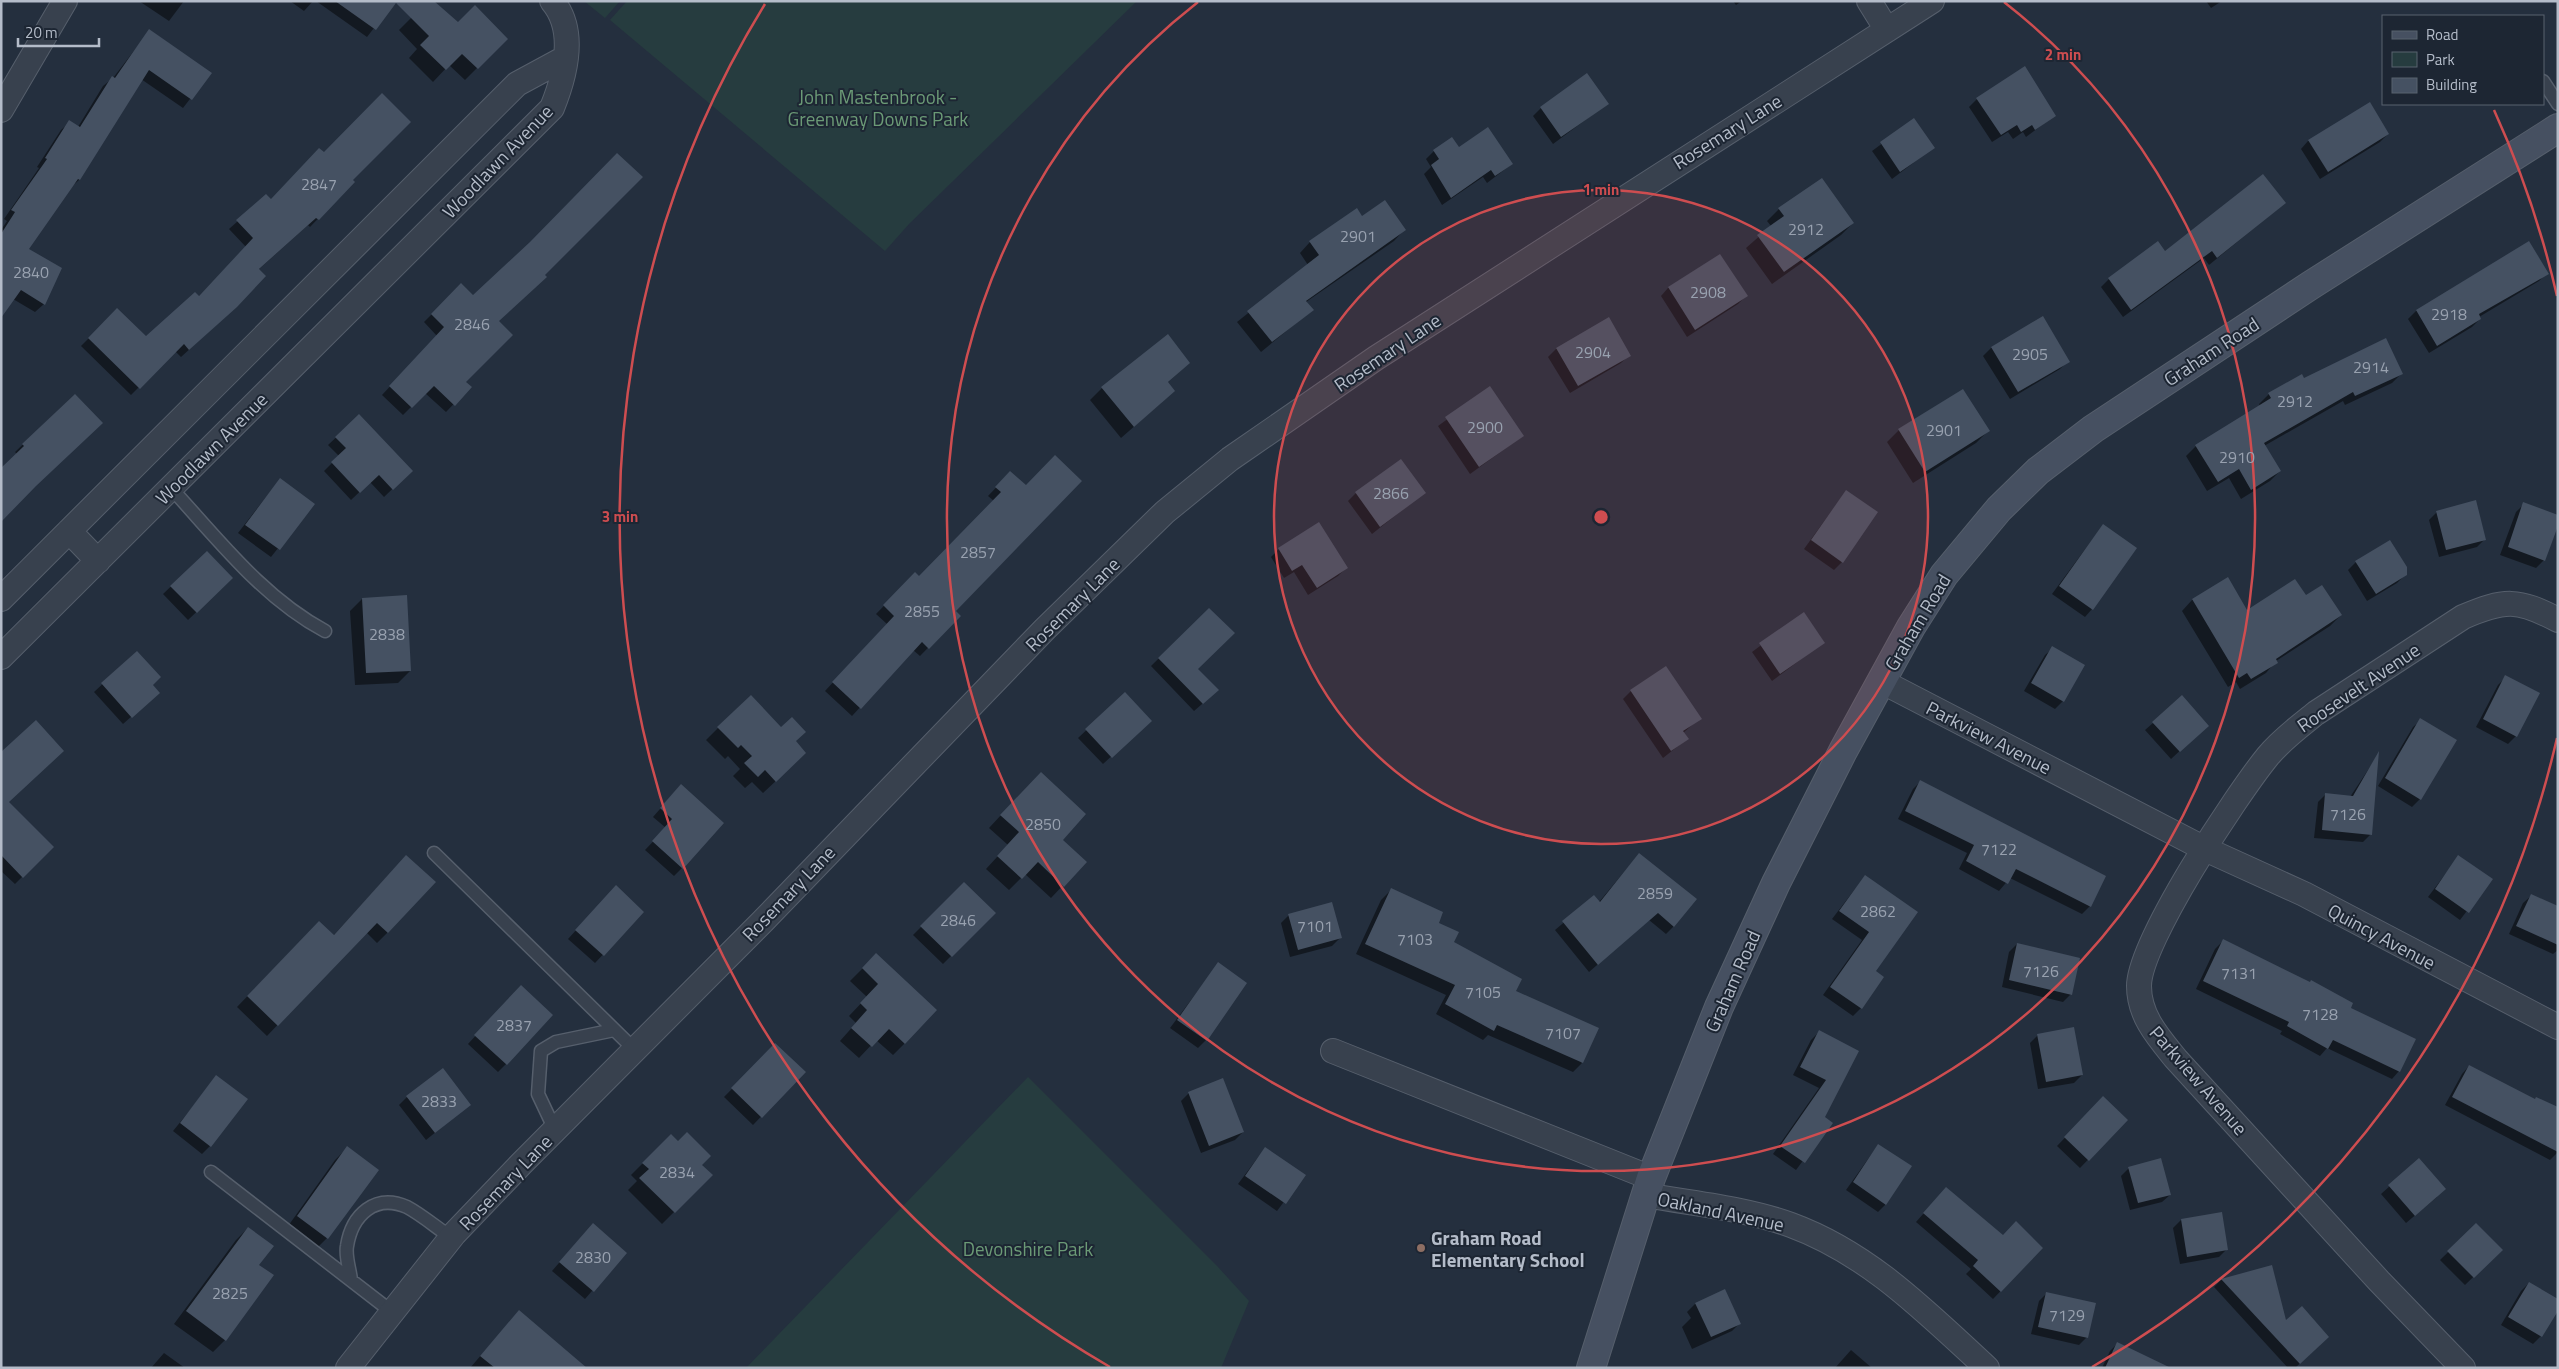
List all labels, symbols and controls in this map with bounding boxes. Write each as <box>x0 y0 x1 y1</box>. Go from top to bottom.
scale bar <box>18 15 99 47</box>
legend <box>2382 15 2544 105</box>
text: 20 m <box>25 21 58 44</box>
text: Road <box>2426 23 2458 46</box>
text: 2 min <box>2045 43 2081 66</box>
text: Park <box>2426 48 2455 71</box>
text: Building <box>2426 73 2477 96</box>
park label: John Mastenbrook - Greenway Downs Park <box>788 82 968 133</box>
street label: Rosemary Lane <box>1667 86 1787 176</box>
street label: Woodlawn Avenue <box>435 97 559 225</box>
house number: 2847 <box>301 172 337 196</box>
text: 1 min <box>1583 178 1619 201</box>
house number: 2912 <box>1788 217 1824 241</box>
house number: 2901 <box>1340 224 1376 248</box>
house number: 2840 <box>13 260 49 284</box>
house number: 2908 <box>1690 280 1726 304</box>
house number: 2918 <box>2431 302 2467 326</box>
street label: Rosemary Lane <box>1328 305 1446 399</box>
street label: Graham Road <box>2158 309 2264 393</box>
house number: 2846 <box>454 312 490 336</box>
house number: 2904 <box>1575 340 1611 364</box>
house number: 2905 <box>2012 342 2048 366</box>
house number: 2914 <box>2353 355 2389 379</box>
street label: Woodlawn Avenue <box>148 385 274 511</box>
house number: 2912 <box>2277 389 2313 413</box>
house number: 2900 <box>1467 415 1503 439</box>
house number: 2901 <box>1926 418 1962 442</box>
house number: 2910 <box>2219 445 2255 469</box>
house number: 2866 <box>1373 481 1409 505</box>
text: 3 min <box>602 505 638 528</box>
centre of rings <box>1592 508 1610 526</box>
house number: 2857 <box>960 540 996 564</box>
street label: Rosemary Lane <box>1018 550 1126 658</box>
street label: Graham Road <box>1877 568 1957 676</box>
house number: 2855 <box>904 599 940 623</box>
house number: 2838 <box>369 622 405 646</box>
street label: Roosevelt Avenue <box>2291 635 2425 739</box>
street label: Parkview Avenue <box>1921 693 2057 781</box>
house number: 7126 <box>2330 802 2366 826</box>
house number: 2850 <box>1025 812 1061 836</box>
house number: 7122 <box>1981 837 2017 861</box>
street label: Rosemary Lane <box>735 838 841 948</box>
house number: 2859 <box>1637 881 1673 905</box>
street label: Quincy Avenue <box>2323 895 2441 977</box>
house number: 2862 <box>1860 899 1896 923</box>
house number: 2846 <box>940 908 976 932</box>
house number: 7101 <box>1297 914 1333 938</box>
street label: Graham Road <box>1697 925 1767 1037</box>
house number: 7103 <box>1397 927 1433 951</box>
house number: 7126 <box>2023 959 2059 983</box>
house number: 7131 <box>2221 961 2257 985</box>
house number: 7105 <box>1465 980 1501 1004</box>
house number: 7128 <box>2302 1002 2338 1026</box>
house number: 2837 <box>496 1013 532 1037</box>
street label: Parkview Avenue <box>2143 1019 2255 1141</box>
house number: 7107 <box>1545 1021 1581 1045</box>
house number: 2833 <box>421 1089 457 1113</box>
street label: Rosemary Lane <box>452 1127 558 1237</box>
house number: 2834 <box>659 1160 695 1184</box>
street label: Oakland Avenue <box>1655 1183 1787 1239</box>
place label: Graham Road Elementary School <box>1431 1223 1585 1274</box>
park label: Devonshire Park <box>963 1234 1093 1263</box>
marker: Graham Road Elementary School <box>1415 1242 1427 1254</box>
house number: 2830 <box>575 1245 611 1269</box>
house number: 2825 <box>212 1281 248 1305</box>
house number: 7129 <box>2049 1303 2085 1327</box>

